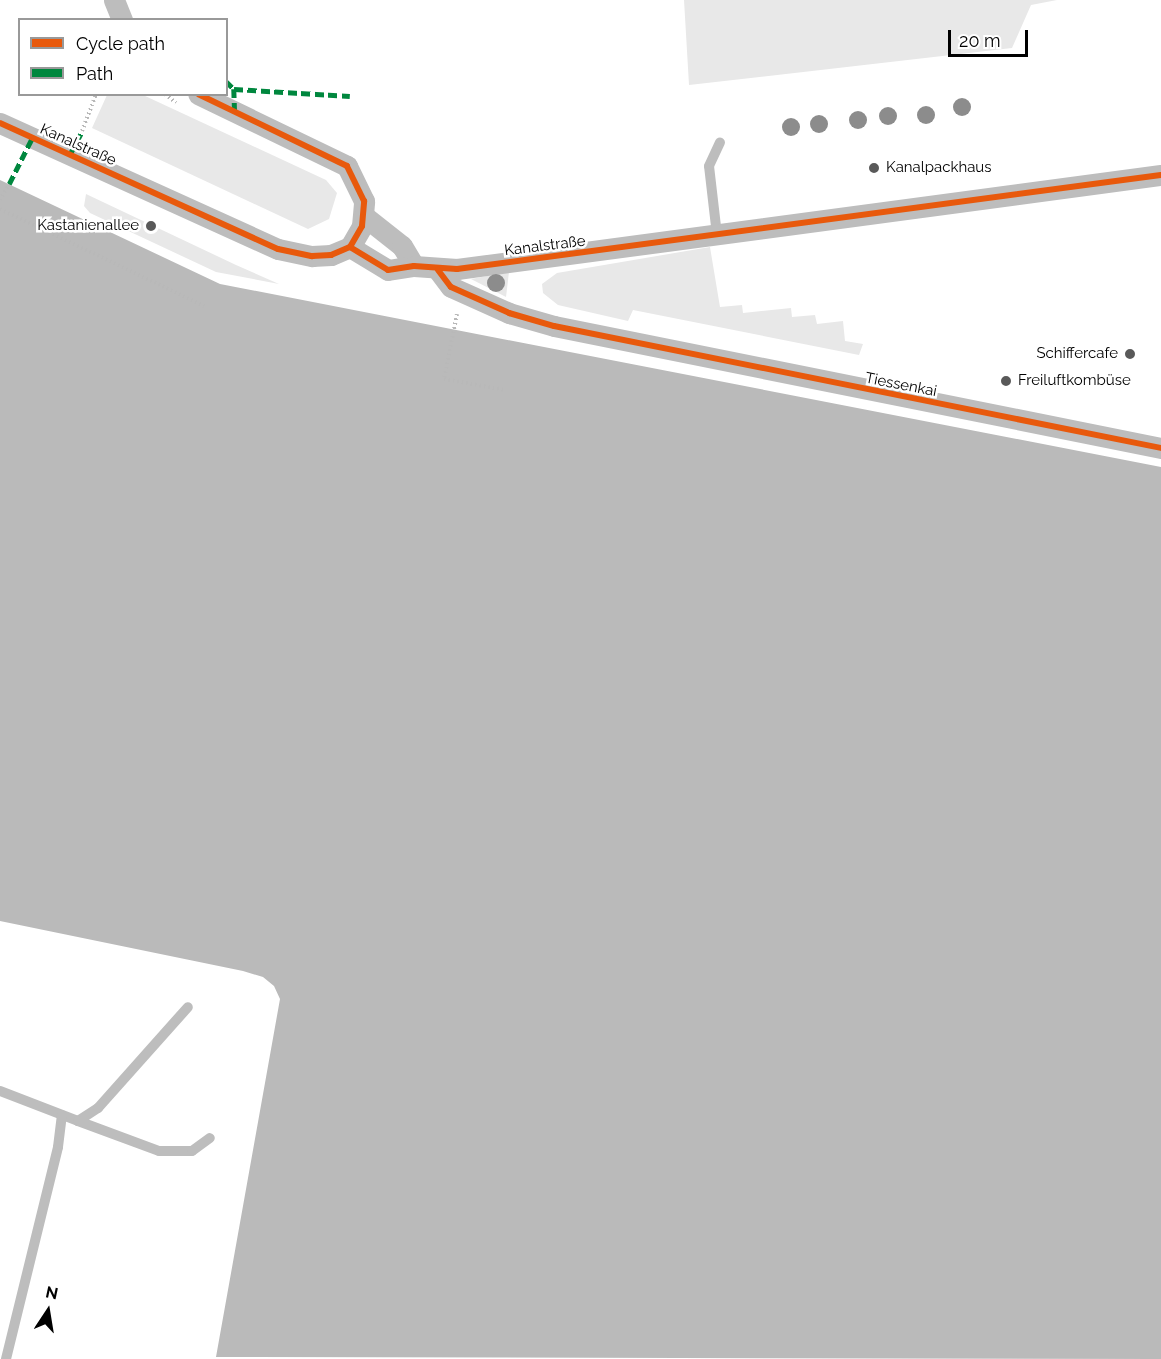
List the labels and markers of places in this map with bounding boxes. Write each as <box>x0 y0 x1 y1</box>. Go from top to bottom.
place label: Kanalpackhaus <box>886 159 992 177</box>
marker: Kanalpackhaus <box>867 161 881 175</box>
place label: Kastanienallee <box>37 217 139 235</box>
marker: Kastanienallee <box>144 219 158 233</box>
place label: Schiffercafe <box>1036 345 1118 363</box>
marker: Schiffercafe <box>1123 347 1137 361</box>
place label: Freiluftkombüse <box>1018 372 1131 390</box>
marker: Freiluftkombüse <box>999 374 1013 388</box>

